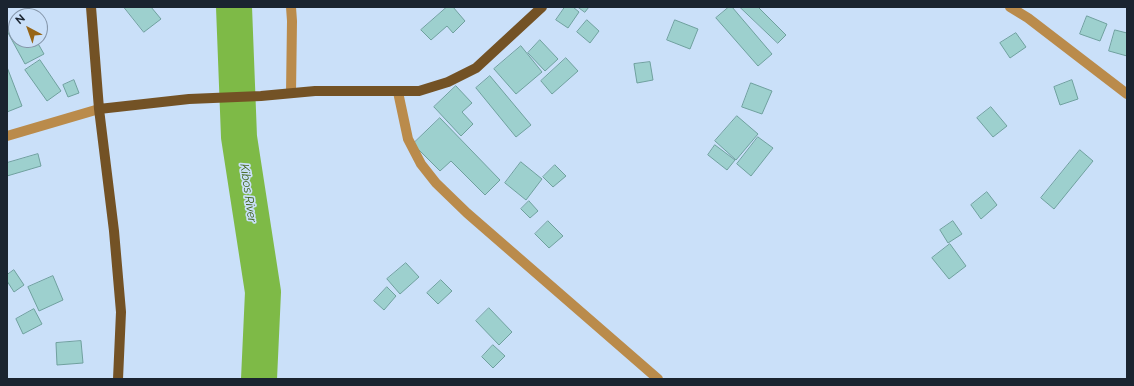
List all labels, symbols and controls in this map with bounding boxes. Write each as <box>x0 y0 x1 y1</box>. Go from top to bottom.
north arrow <box>8 8 48 48</box>
text: N <box>13 12 28 27</box>
water label: Kibos River <box>237 163 259 223</box>

